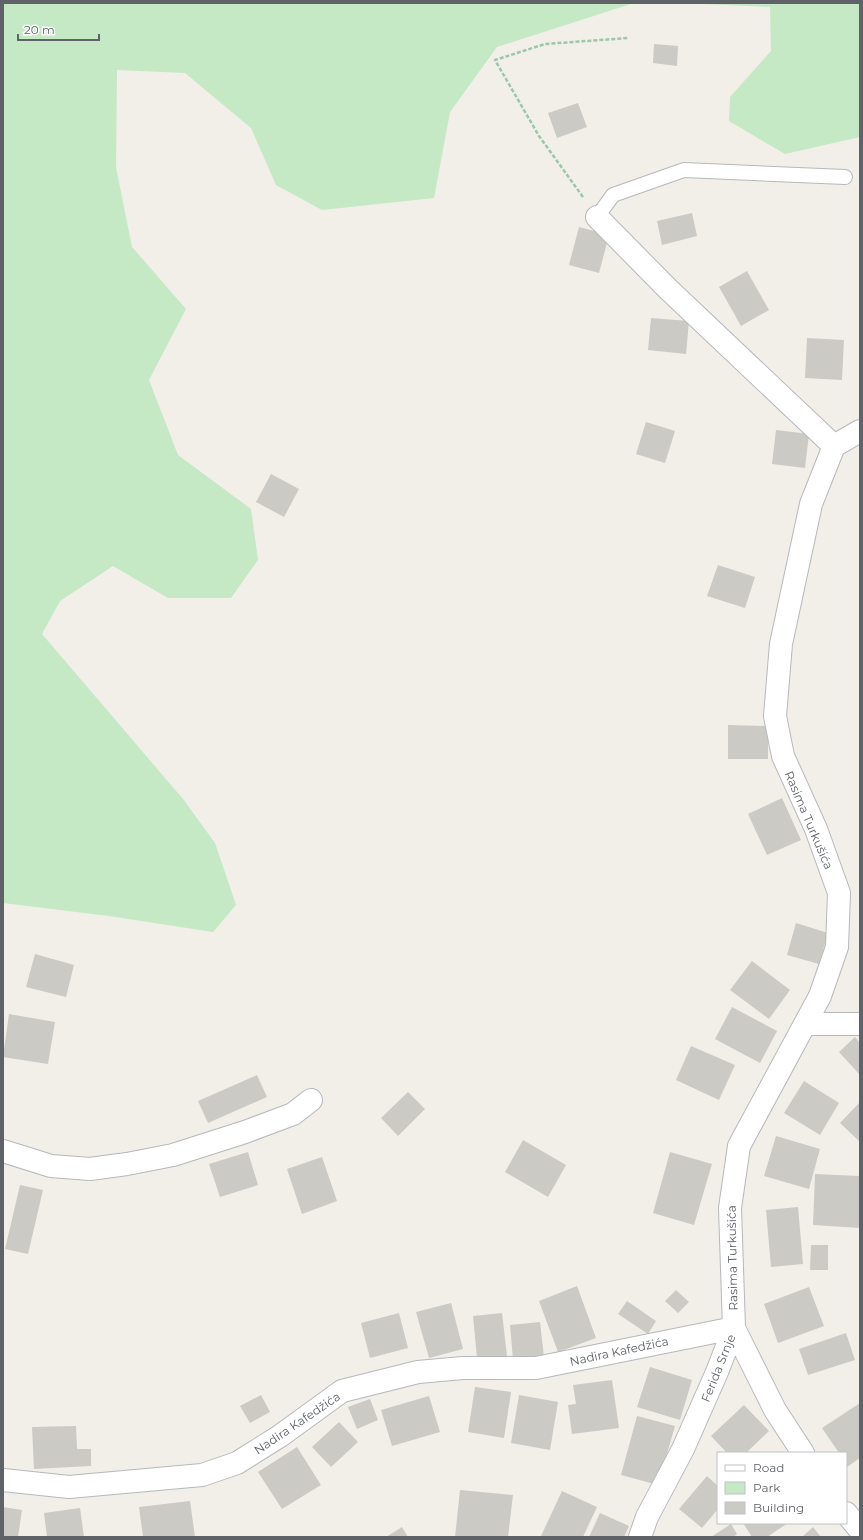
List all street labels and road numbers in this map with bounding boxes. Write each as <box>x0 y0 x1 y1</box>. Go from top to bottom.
street label: Rasima Turkušića <box>782 769 836 871</box>
street label: Rasima Turkušića <box>724 1205 740 1311</box>
street label: Ferida Srnje <box>698 1332 738 1404</box>
street label: Nadira Kafedžića <box>568 1333 670 1369</box>
street label: Nadira Kafedžića <box>251 1389 343 1457</box>

